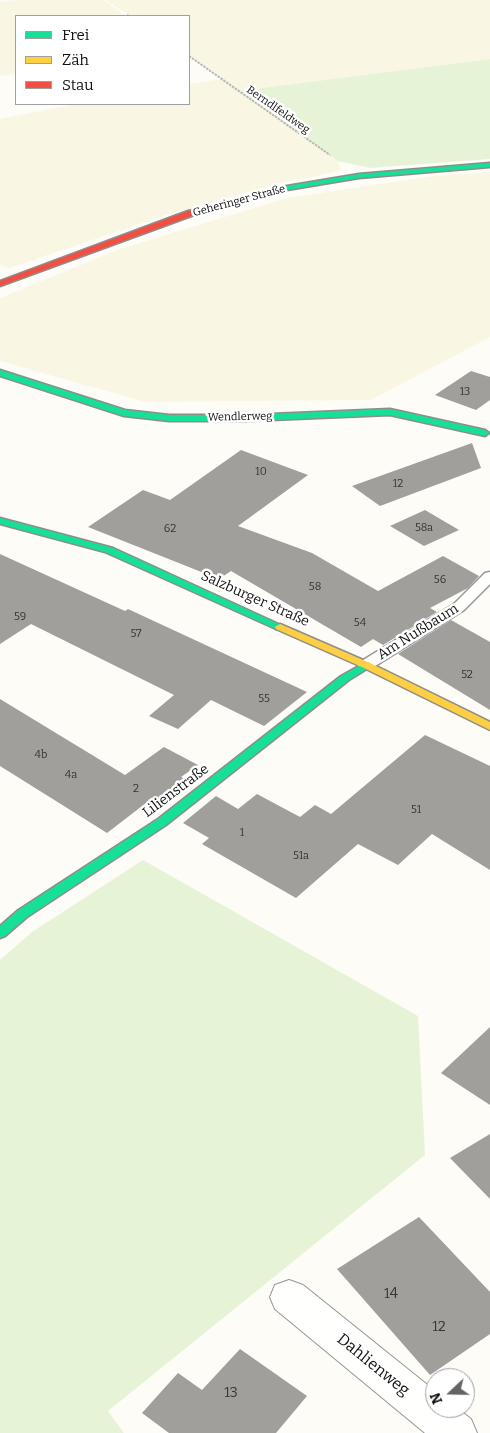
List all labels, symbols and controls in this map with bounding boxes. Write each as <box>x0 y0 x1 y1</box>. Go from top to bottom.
legend <box>15 15 190 105</box>
text: Frei <box>62 26 89 44</box>
text: Zäh <box>62 51 89 69</box>
text: Stau <box>62 76 94 94</box>
street label: Berndlfeldweg <box>244 83 312 137</box>
street label: Geheringer Straße <box>191 182 287 220</box>
house number: 13 <box>460 385 470 399</box>
street label: Wendlerweg <box>207 410 273 424</box>
house number: 10 <box>255 465 267 479</box>
house number: 12 <box>393 477 403 491</box>
house number: 58a <box>415 521 433 535</box>
house number: 62 <box>164 522 176 536</box>
street label: Salzburger Straße <box>198 568 312 630</box>
house number: 56 <box>434 573 446 587</box>
house number: 58 <box>309 580 321 594</box>
street label: Am Nußbaum <box>374 600 462 664</box>
house number: 59 <box>14 610 26 624</box>
house number: 54 <box>354 616 366 630</box>
house number: 57 <box>130 627 142 641</box>
house number: 52 <box>461 668 473 682</box>
house number: 55 <box>258 692 270 706</box>
house number: 4b <box>35 748 47 762</box>
street label: Lilienstraße <box>140 761 212 821</box>
house number: 4a <box>65 768 77 782</box>
house number: 2 <box>133 782 139 796</box>
house number: 51 <box>411 803 421 817</box>
house number: 1 <box>240 826 244 840</box>
house number: 51a <box>293 849 309 863</box>
house number: 14 <box>384 1286 398 1302</box>
house number: 12 <box>432 1319 446 1335</box>
street label: Dahlienweg <box>333 1330 413 1400</box>
north arrow <box>425 1368 475 1418</box>
house number: 13 <box>224 1385 238 1401</box>
text: N <box>427 1390 446 1406</box>

